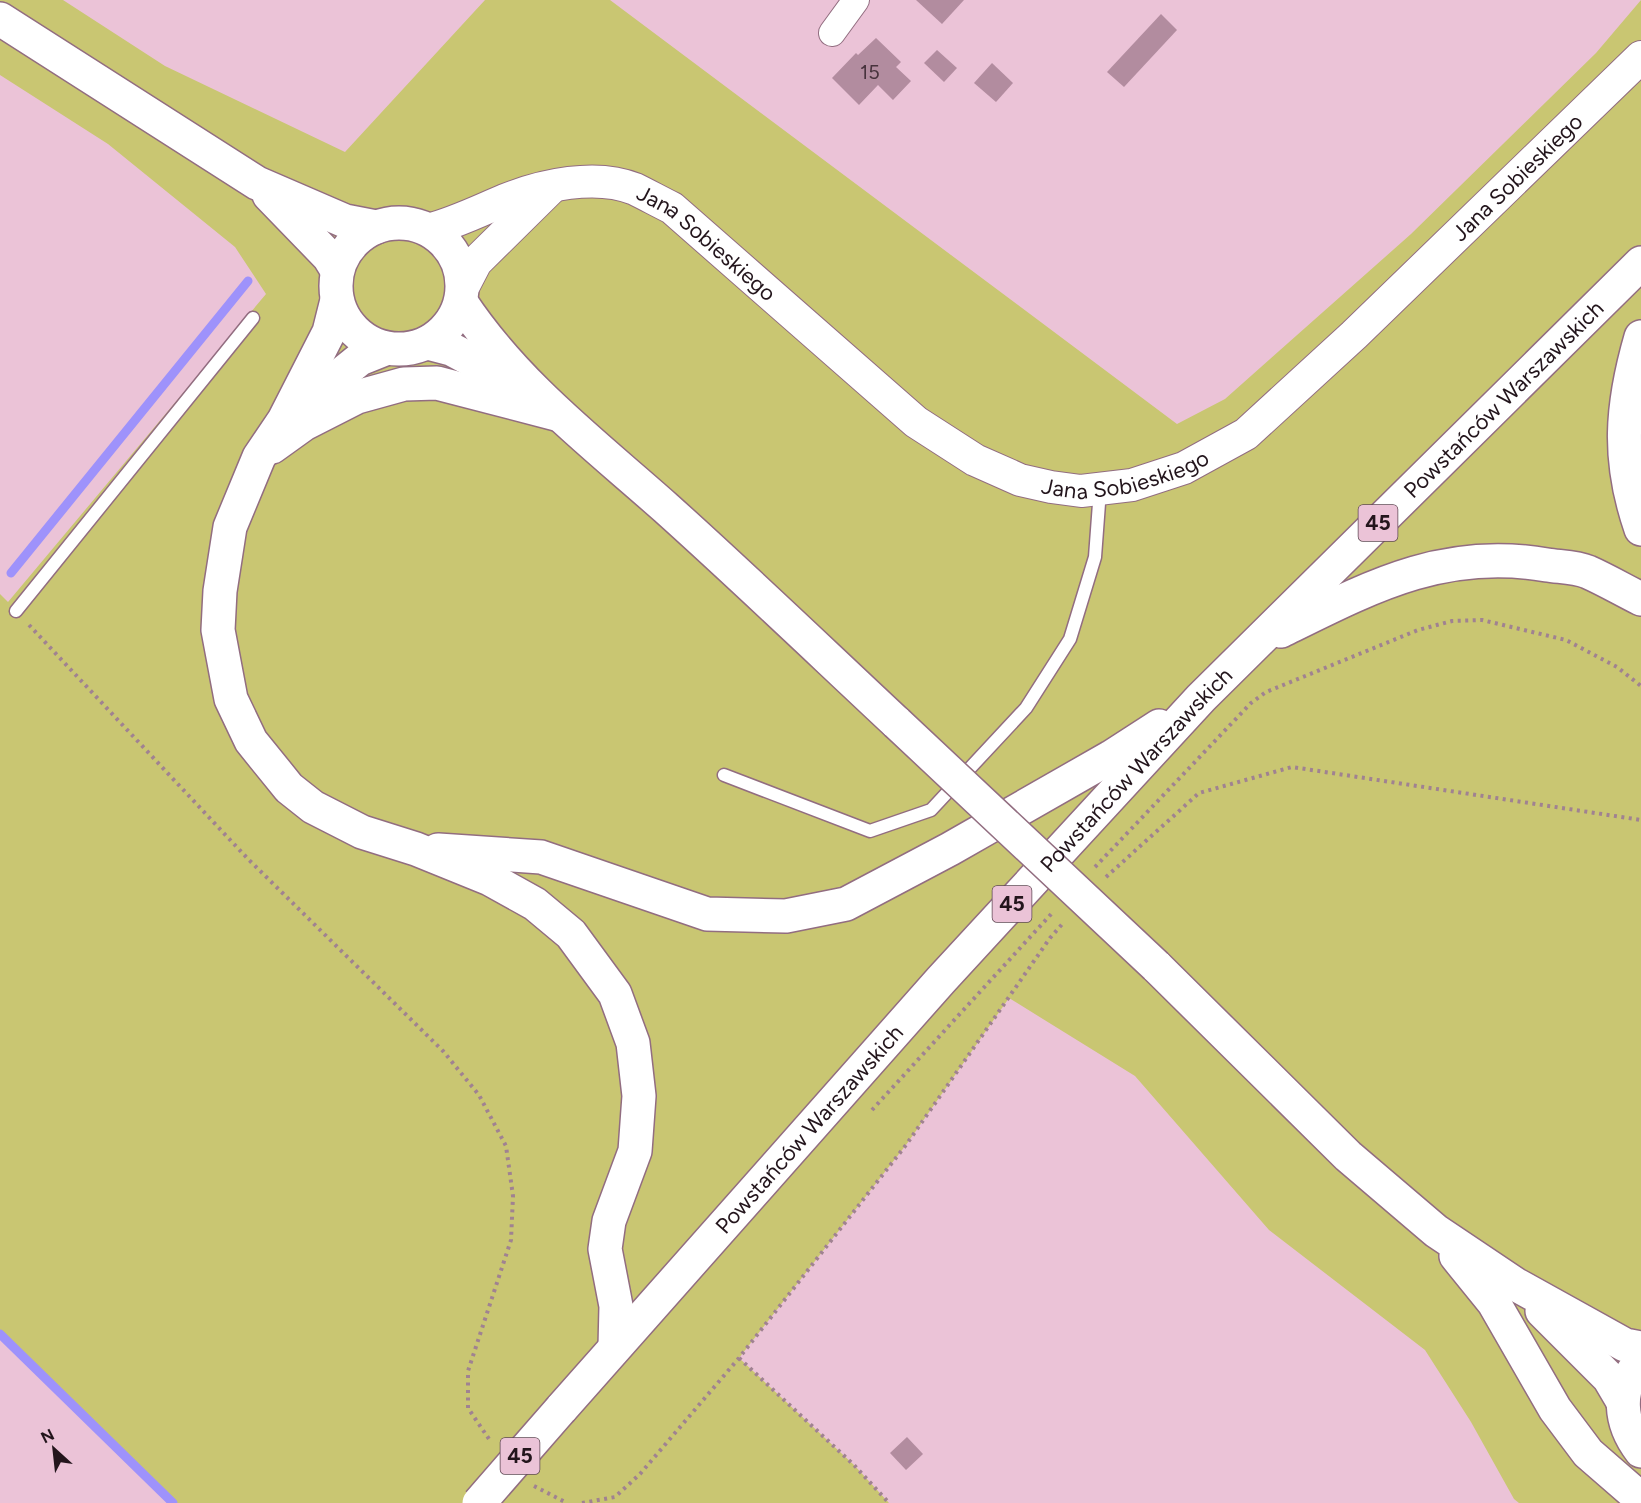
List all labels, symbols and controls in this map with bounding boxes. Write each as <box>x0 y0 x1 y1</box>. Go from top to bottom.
house number: 15 <box>860 60 880 84</box>
street label: Jana Sobieskiego <box>1446 108 1588 247</box>
street label: Jana Sobieskiego <box>632 179 781 307</box>
street label: Powstańców Warszawskich <box>1398 295 1609 504</box>
street label: Jana Sobieskiego <box>1039 444 1214 505</box>
road number: 45 <box>1358 505 1398 541</box>
street label: Powstańców Warszawskich <box>1034 662 1238 878</box>
road number: 45 <box>992 886 1032 922</box>
street label: Powstańców Warszawskich <box>710 1019 909 1239</box>
north arrow <box>24 1419 84 1479</box>
text: N <box>38 1425 57 1447</box>
road number: 45 <box>500 1438 540 1474</box>

